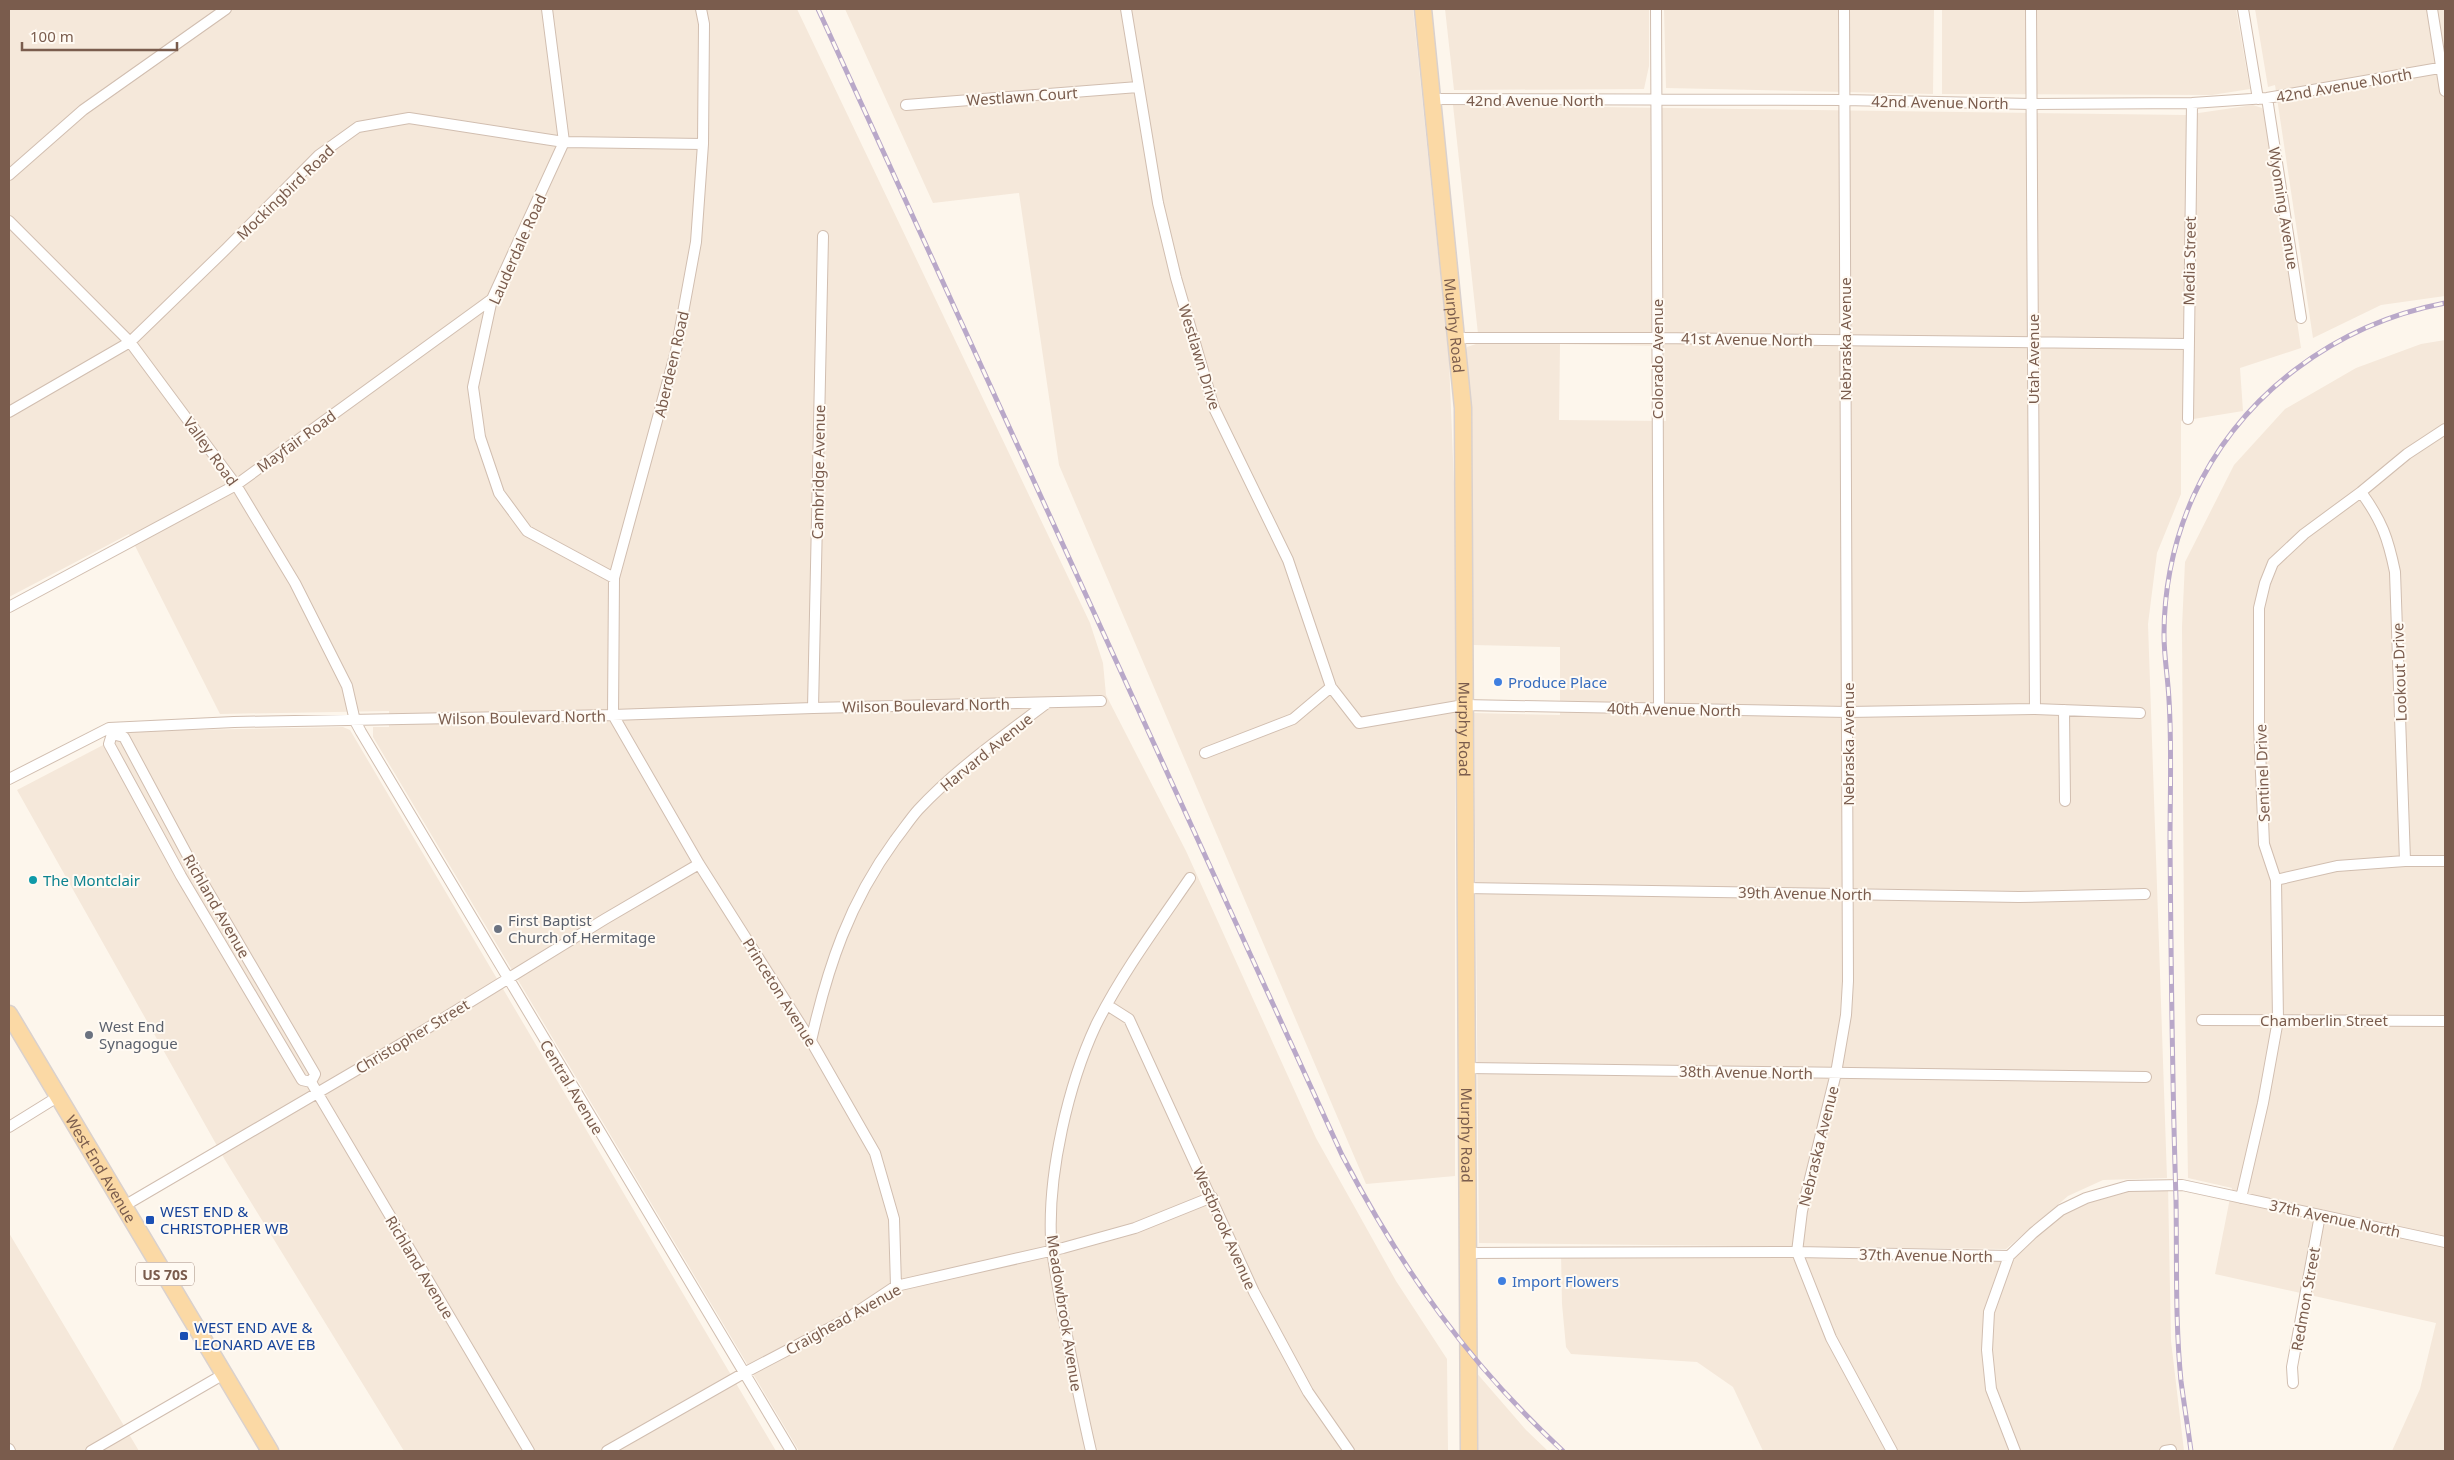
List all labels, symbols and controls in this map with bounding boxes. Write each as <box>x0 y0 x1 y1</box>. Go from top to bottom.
scale bar <box>22 20 178 52</box>
text: 100 m <box>30 26 74 46</box>
street label: 42nd Avenue North <box>2275 63 2413 107</box>
street label: Westlawn Court <box>966 82 1079 110</box>
street label: 42nd Avenue North <box>1466 90 1604 110</box>
street label: 42nd Avenue North <box>1871 91 2009 113</box>
street label: Mockingbird Road <box>232 140 338 244</box>
street label: Wyoming Avenue <box>2264 145 2304 271</box>
street label: Lauderdale Road <box>484 191 550 307</box>
street label: Media Street <box>2178 216 2200 306</box>
street label: Murphy Road <box>1440 277 1469 374</box>
street label: Nebraska Avenue <box>1835 277 1855 401</box>
street label: Colorado Avenue <box>1647 299 1667 419</box>
street label: Westlawn Drive <box>1174 302 1226 412</box>
street label: Aberdeen Road <box>649 309 693 419</box>
street label: Utah Avenue <box>2023 314 2043 404</box>
street label: 41st Avenue North <box>1681 328 1813 350</box>
street label: Cambridge Avenue <box>807 404 829 540</box>
street label: Mayfair Road <box>252 405 340 477</box>
street label: Valley Road <box>179 413 243 489</box>
street label: Lookout Drive <box>2387 622 2411 722</box>
place label: Produce Place <box>1508 672 1607 692</box>
marker: Produce Place <box>1492 676 1504 688</box>
street label: Murphy Road <box>1455 681 1475 777</box>
street label: Nebraska Avenue <box>1838 682 1858 806</box>
street label: Wilson Boulevard North <box>842 694 1010 716</box>
street label: 40th Avenue North <box>1607 698 1741 720</box>
street label: Wilson Boulevard North <box>438 706 606 728</box>
street label: Harvard Avenue <box>936 709 1036 795</box>
street label: Sentinel Drive <box>2250 724 2274 822</box>
street label: Richland Avenue <box>179 850 255 962</box>
place label: The Montclair <box>43 870 140 890</box>
marker: The Montclair <box>27 874 39 886</box>
street label: 39th Avenue North <box>1738 882 1872 904</box>
place label: First Baptist Church of Hermitage <box>508 910 656 947</box>
marker: First Baptist Church of Hermitage <box>492 923 504 935</box>
street label: Princeton Avenue <box>739 934 821 1050</box>
street label: Christopher Street <box>351 994 473 1078</box>
street label: Chamberlin Street <box>2260 1010 2389 1030</box>
place label: West End Synagogue <box>99 1016 178 1053</box>
marker: West End Synagogue <box>83 1029 95 1041</box>
street label: Central Avenue <box>536 1036 608 1138</box>
street label: 38th Avenue North <box>1679 1061 1813 1083</box>
street label: Nebraska Avenue <box>1793 1084 1843 1208</box>
street label: Murphy Road <box>1457 1087 1477 1183</box>
street label: West End Avenue <box>61 1111 141 1226</box>
street label: Westbrook Avenue <box>1189 1163 1261 1293</box>
street label: 37th Avenue North <box>2268 1194 2402 1242</box>
place label: WEST END & CHRISTOPHER WB <box>160 1201 288 1238</box>
street label: Richland Avenue <box>381 1212 459 1322</box>
marker: WEST END & CHRISTOPHER WB <box>144 1214 156 1226</box>
street label: Meadowbrook Avenue <box>1043 1233 1087 1393</box>
street label: 37th Avenue North <box>1859 1244 1993 1266</box>
street label: Redmon Street <box>2286 1245 2324 1353</box>
road number: US 70S <box>136 1262 194 1286</box>
place label: Import Flowers <box>1512 1271 1619 1291</box>
marker: Import Flowers <box>1496 1275 1508 1287</box>
street label: Craighead Avenue <box>782 1279 904 1359</box>
place label: WEST END AVE & LEONARD AVE EB <box>194 1317 315 1354</box>
marker: WEST END AVE & LEONARD AVE EB <box>178 1330 190 1342</box>

